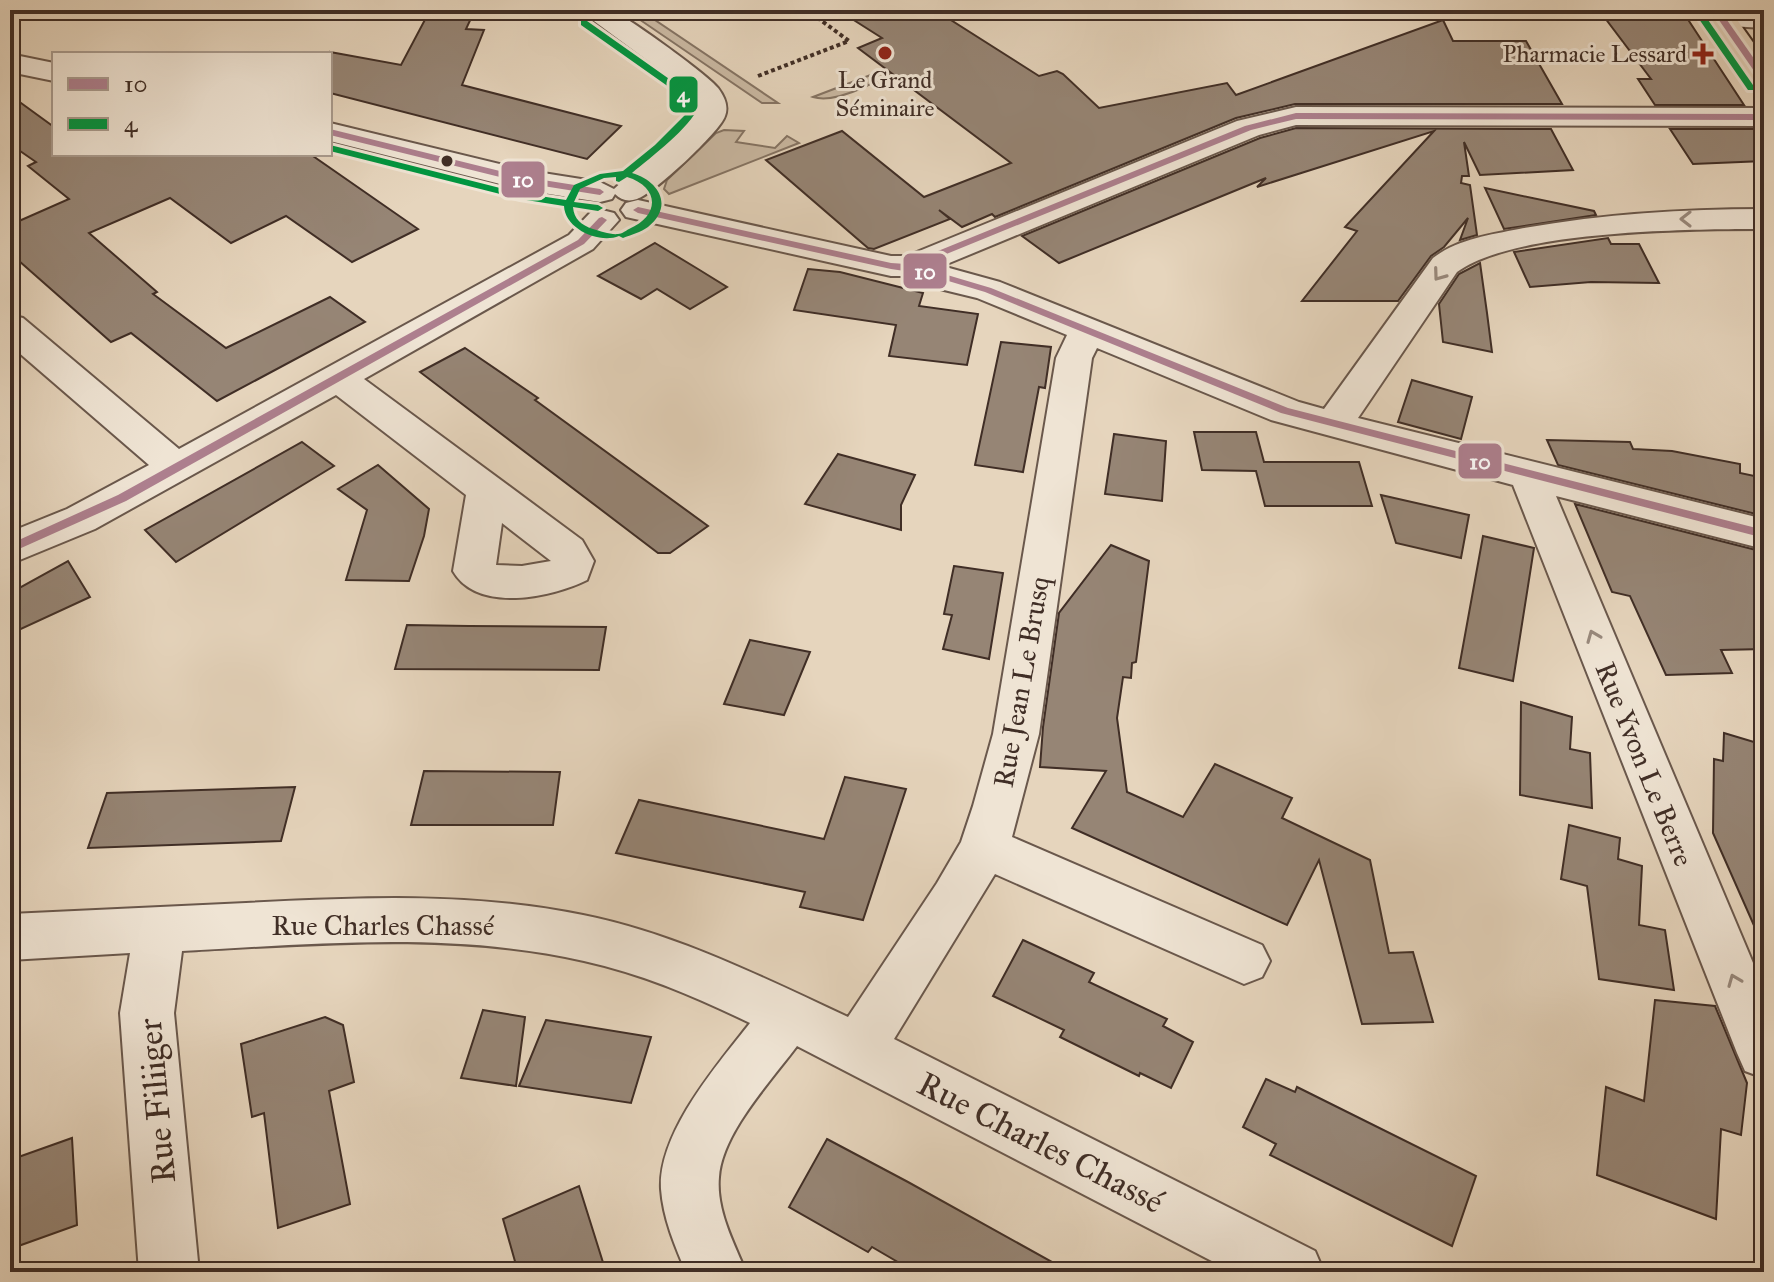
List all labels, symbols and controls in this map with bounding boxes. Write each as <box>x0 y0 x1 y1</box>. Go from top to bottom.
place label: Pharmacie Lessard <box>1502 39 1687 69</box>
marker: Le Grand Séminaire <box>876 44 894 62</box>
marker: Pharmacie Lessard <box>1694 45 1712 63</box>
legend <box>52 52 332 156</box>
place label: Le Grand Séminaire <box>835 65 935 123</box>
text: 10 <box>124 69 147 99</box>
line badge: 4 <box>668 75 699 114</box>
text: 4 <box>677 81 691 108</box>
text: 4 <box>124 109 138 139</box>
unlabelled marker <box>439 153 455 169</box>
line badge: 10 <box>500 160 546 199</box>
text: 10 <box>512 166 534 193</box>
one-way arrow <box>1679 210 1692 228</box>
line badge: 10 <box>902 252 948 290</box>
text: 10 <box>914 258 936 285</box>
one-way arrow <box>1434 266 1449 281</box>
line badge: 10 <box>1457 442 1503 480</box>
text: 10 <box>1469 448 1491 475</box>
street label: Rue Jean Le Brusq <box>986 573 1057 790</box>
one-way arrow <box>1586 630 1603 644</box>
street label: Rue Yvon Le Berre <box>1588 657 1701 871</box>
street label: Rue Charles Chassé <box>272 908 495 943</box>
one-way arrow <box>1728 974 1744 988</box>
street label: Rue Filiiger <box>129 1017 184 1185</box>
street label: Rue Charles Chassé <box>911 1063 1171 1222</box>

